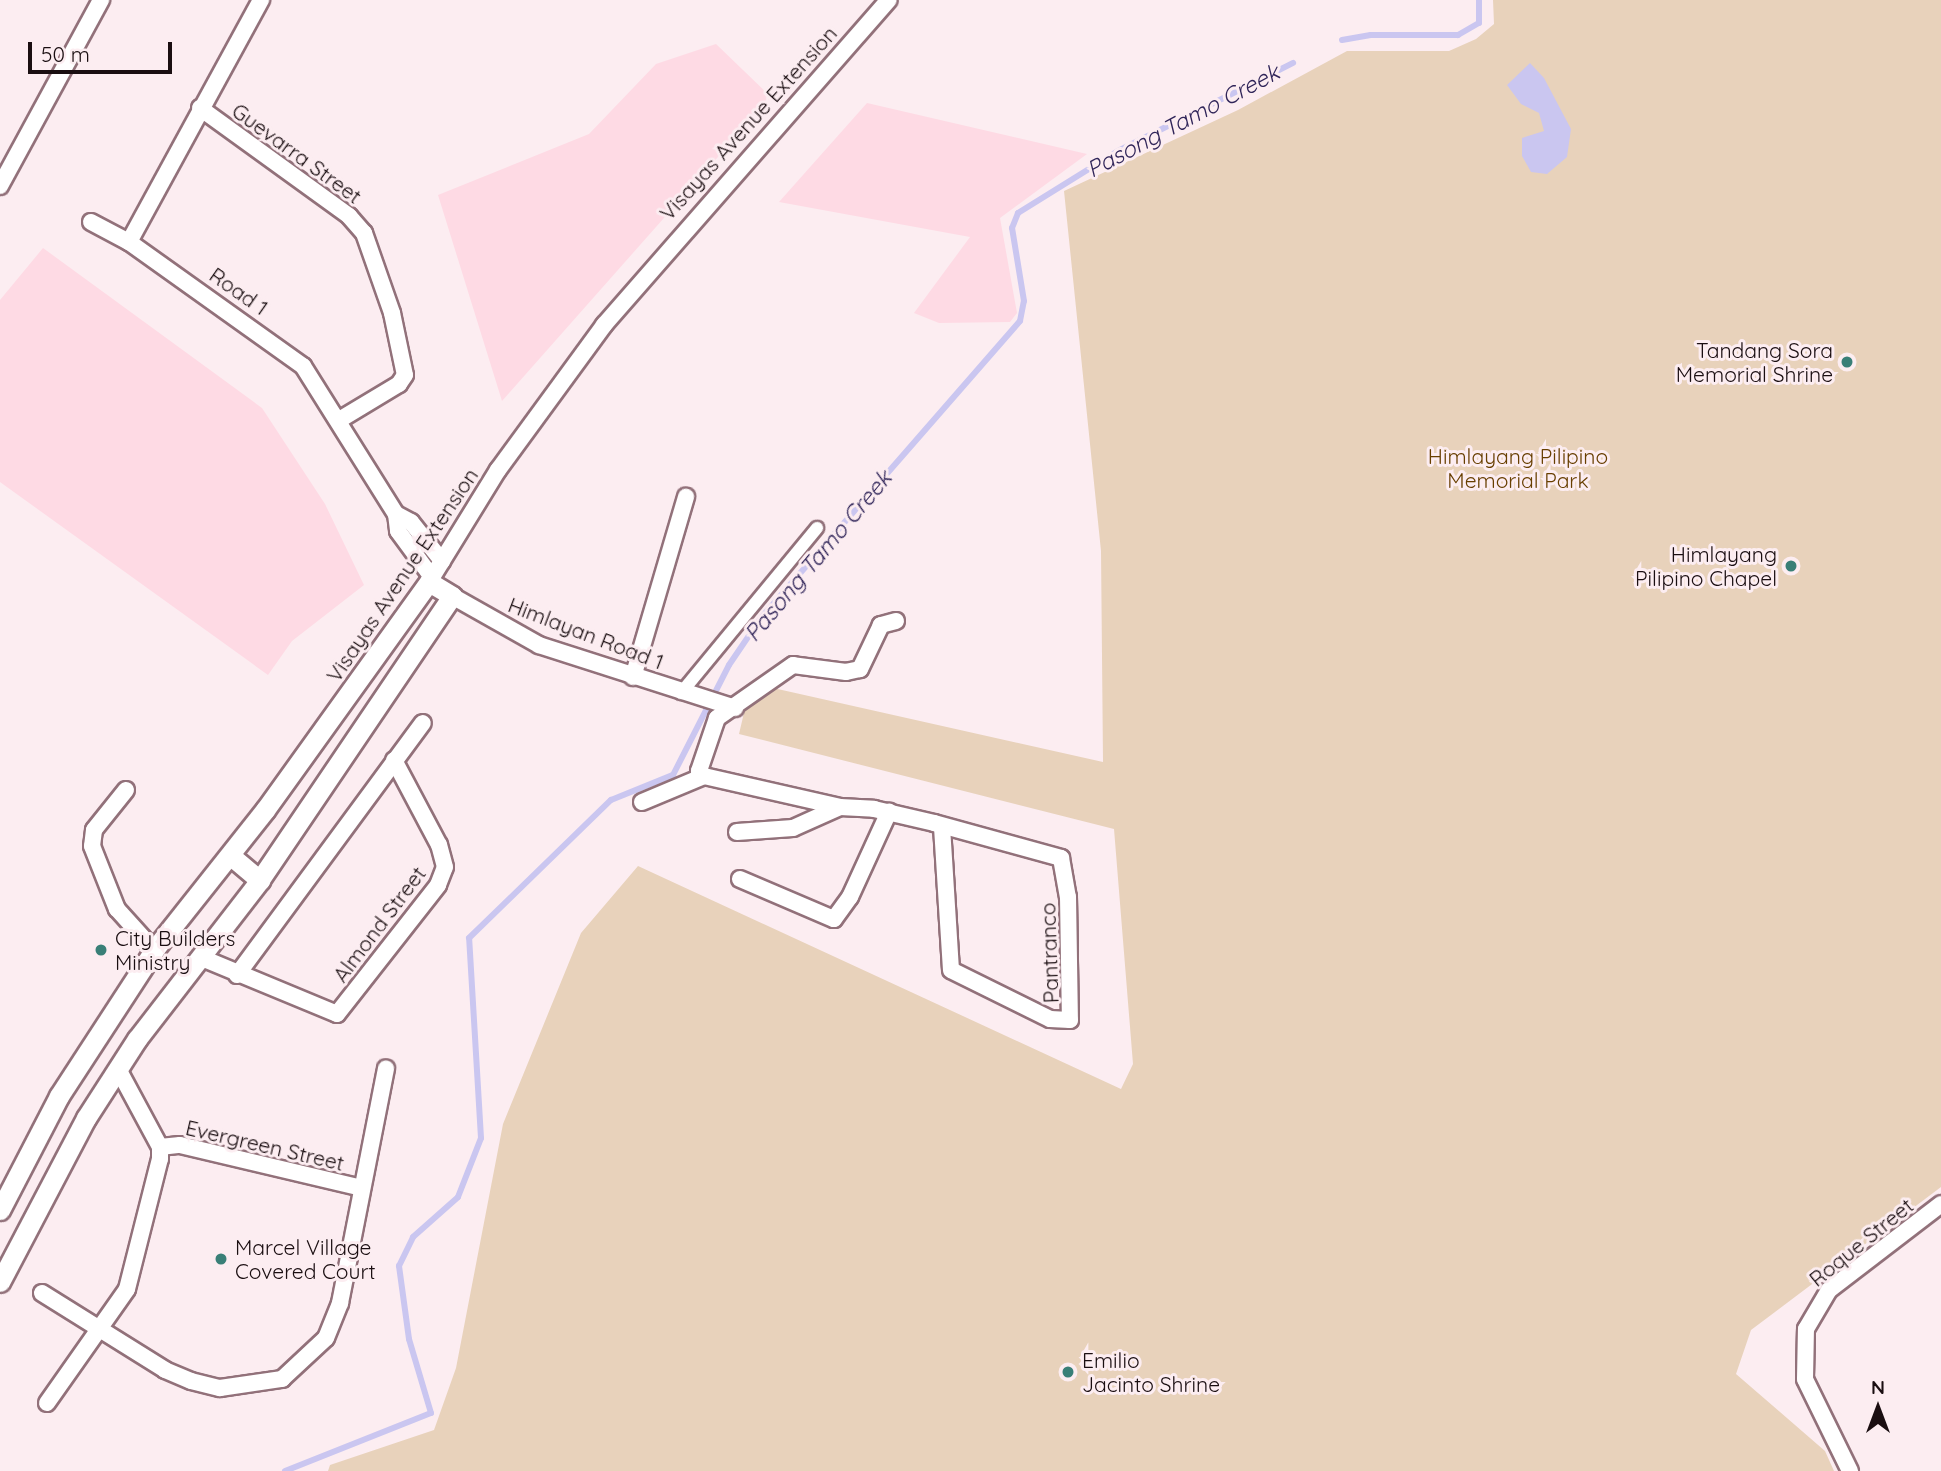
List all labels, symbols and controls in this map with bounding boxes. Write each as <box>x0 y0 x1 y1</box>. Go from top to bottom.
street label: Visayas Avenue Extension <box>654 21 842 225</box>
scale bar <box>32 28 175 72</box>
text: 50 m <box>41 41 90 67</box>
water label: Pasong Tamo Creek <box>1082 58 1284 184</box>
street label: Guevarra Street <box>227 98 367 208</box>
street label: Road 1 <box>205 262 273 320</box>
place label: Tandang Sora Memorial Shrine <box>1676 337 1833 387</box>
marker: Tandang Sora Memorial Shrine <box>1839 354 1855 370</box>
park label: Himlayang Pilipino Memorial Park <box>1428 443 1608 493</box>
street label: Visayas Avenue Extension <box>321 463 483 687</box>
water label: Pasong Tamo Creek <box>738 465 898 647</box>
place label: Himlayang Pilipino Chapel <box>1635 541 1777 591</box>
marker: Himlayang Pilipino Chapel <box>1783 558 1799 574</box>
street label: Himlayan Road 1 <box>505 592 667 674</box>
street label: Almond Street <box>327 861 431 987</box>
street label: Pantranco <box>1035 902 1063 1004</box>
place label: City Builders Ministry <box>115 925 235 975</box>
marker: City Builders Ministry <box>93 942 109 958</box>
street label: Evergreen Street <box>183 1115 347 1175</box>
street label: Roque Street <box>1804 1192 1918 1292</box>
place label: Marcel Village Covered Court <box>235 1234 376 1284</box>
marker: Marcel Village Covered Court <box>213 1251 229 1267</box>
place label: Emilio Jacinto Shrine <box>1082 1347 1220 1397</box>
marker: Emilio Jacinto Shrine <box>1060 1364 1076 1380</box>
north arrow <box>1843 1373 1913 1443</box>
text: N <box>1871 1375 1885 1399</box>

